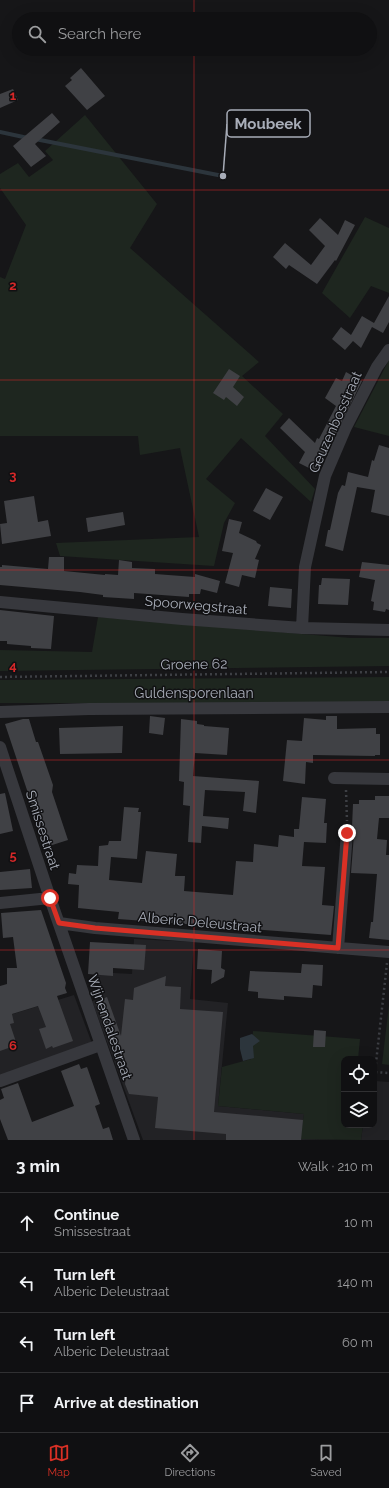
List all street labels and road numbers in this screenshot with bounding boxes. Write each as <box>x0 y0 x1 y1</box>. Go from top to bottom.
street label: Geuzenbosstraat <box>305 368 365 475</box>
street label: Spoorwegstraat <box>144 593 248 617</box>
street label: Groene 62 <box>160 655 228 673</box>
street label: Guldensporenlaan <box>134 685 254 701</box>
street label: Smissestraat <box>23 788 63 872</box>
street label: Alberic Deleustraat <box>137 909 263 935</box>
street label: Wijnendalestraat <box>85 972 136 1082</box>

